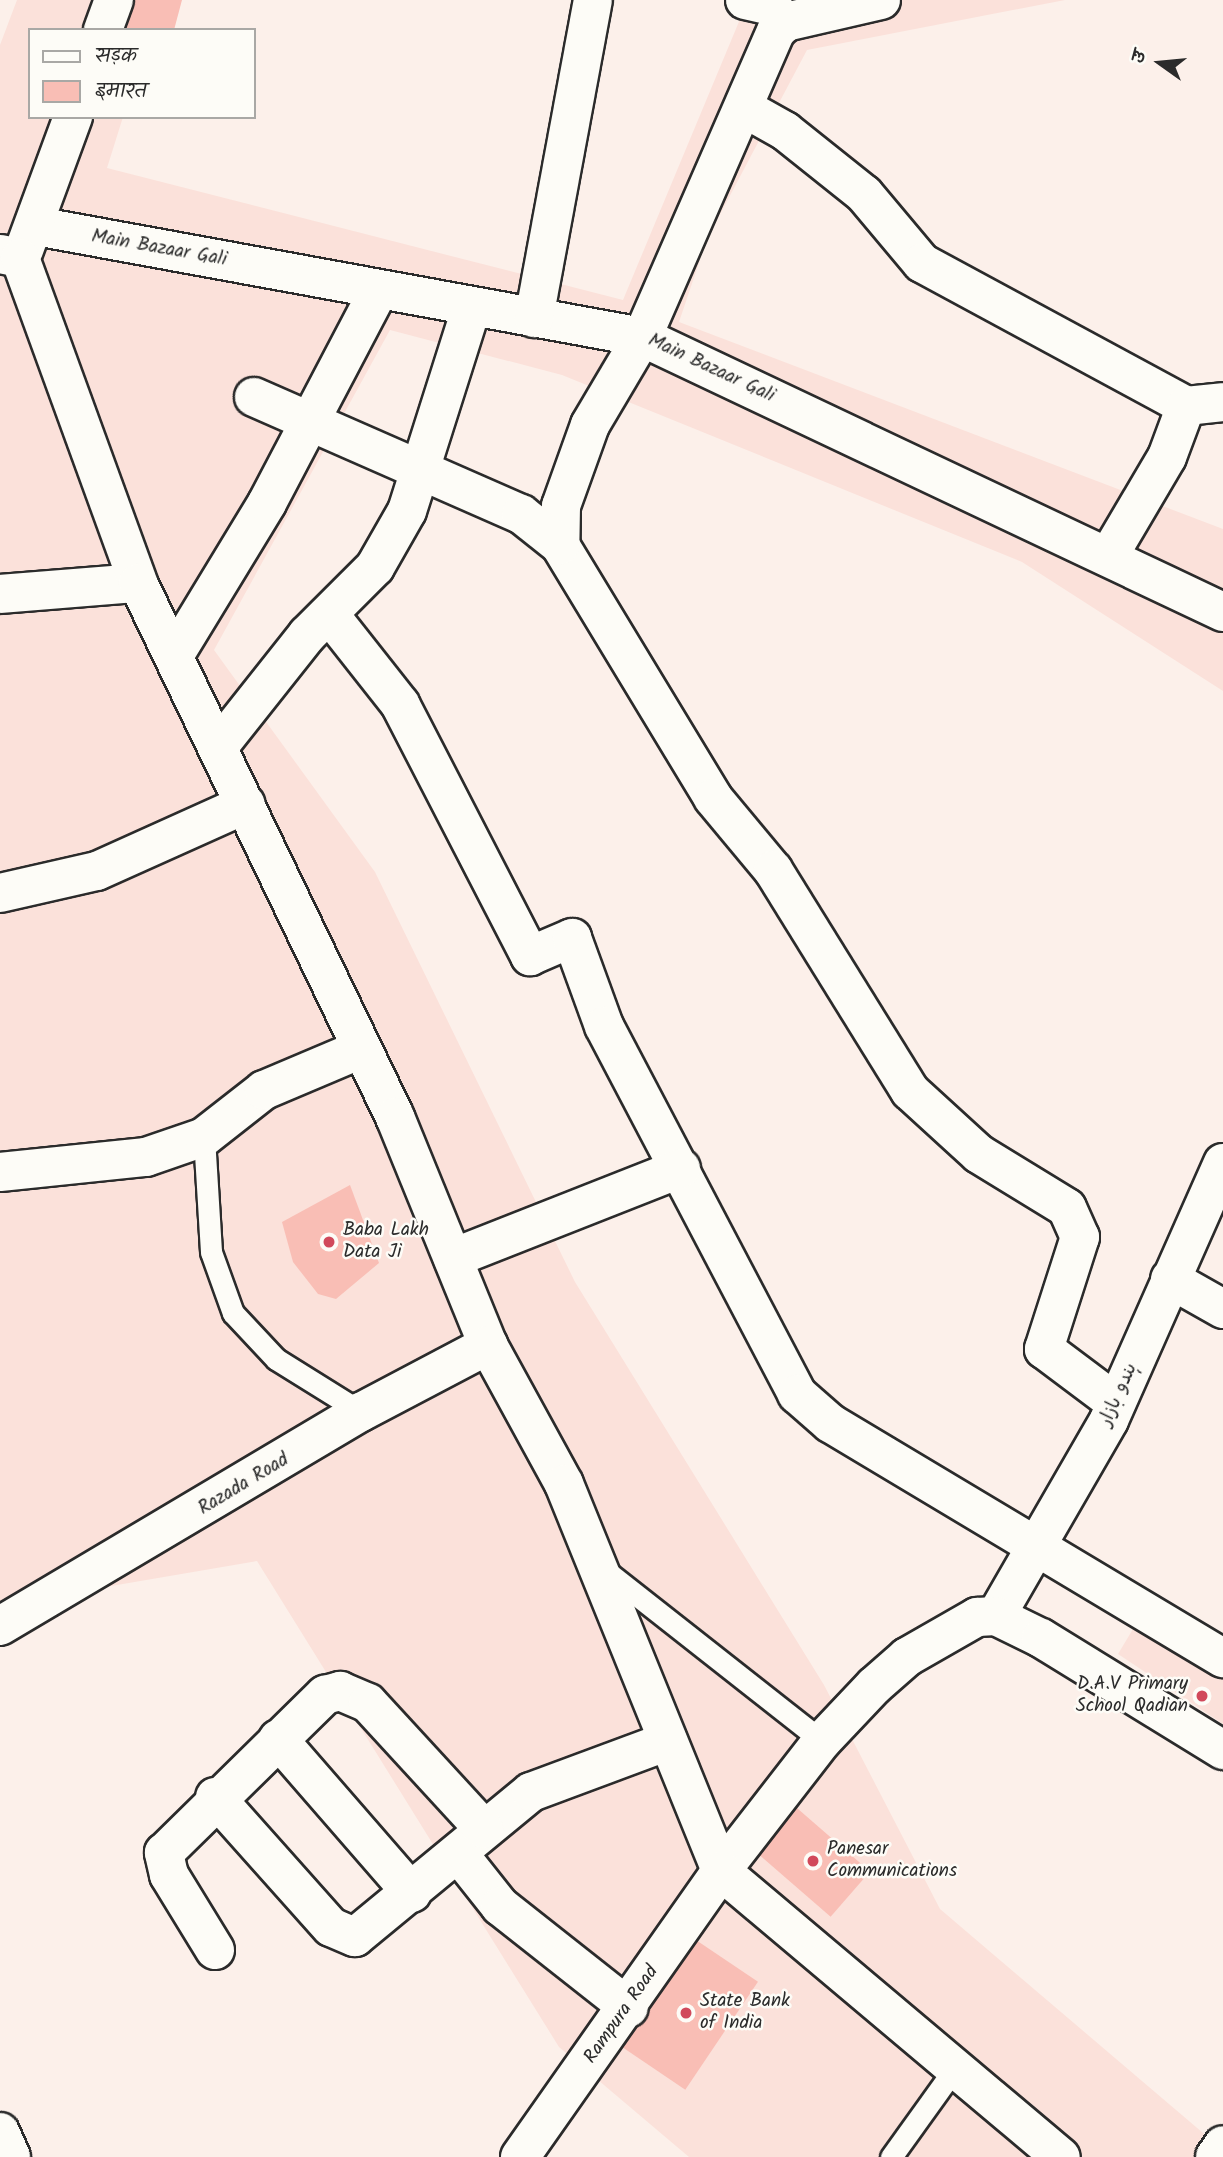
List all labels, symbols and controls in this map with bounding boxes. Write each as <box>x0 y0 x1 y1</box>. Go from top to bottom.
legend <box>28 28 256 119</box>
north arrow <box>1125 28 1195 98</box>
text: सड़क <box>95 40 137 73</box>
text: उ <box>1124 48 1156 67</box>
text: इमारत <box>95 75 147 108</box>
street label: Main Bazaar Gali <box>90 226 228 272</box>
street label: Main Bazaar Gali <box>644 330 778 408</box>
place label: Baba Lakh Data Ji <box>343 1220 429 1264</box>
marker: Baba Lakh Data Ji <box>321 1234 337 1250</box>
street label: ہندو بازار <box>1095 1360 1143 1430</box>
street label: Razada Road <box>195 1449 293 1521</box>
place label: D.A.V Primary School Qadian <box>1076 1674 1188 1718</box>
marker: D.A.V Primary School Qadian <box>1194 1688 1210 1704</box>
place label: Panesar Communications <box>827 1839 957 1883</box>
marker: Panesar Communications <box>805 1853 821 1869</box>
street label: Rampura Road <box>580 1962 664 2068</box>
place label: State Bank of India <box>700 1991 790 2035</box>
marker: State Bank of India <box>678 2005 694 2021</box>

